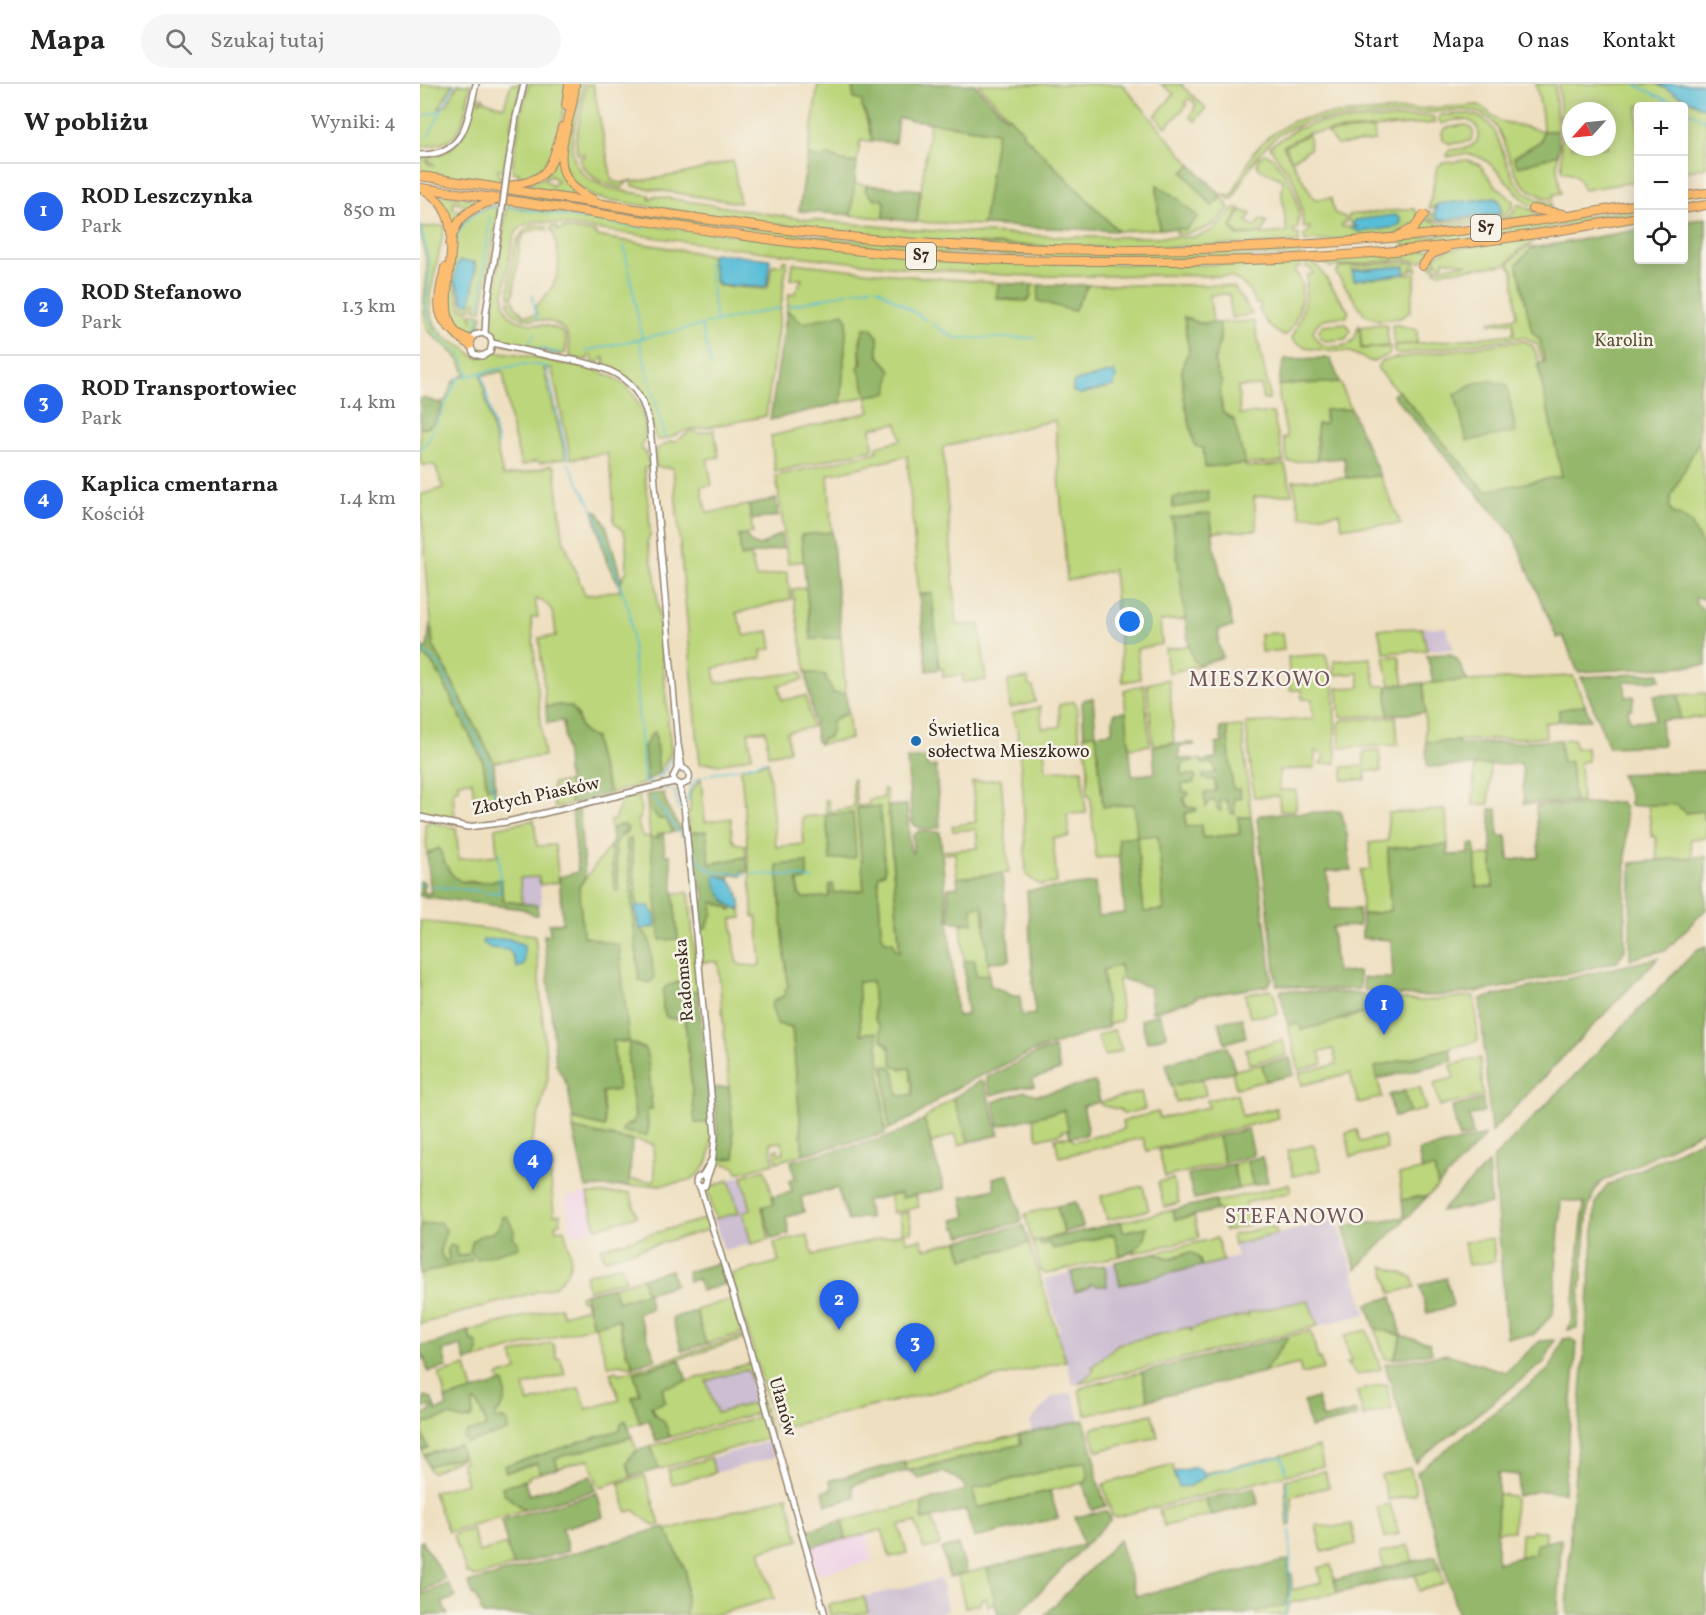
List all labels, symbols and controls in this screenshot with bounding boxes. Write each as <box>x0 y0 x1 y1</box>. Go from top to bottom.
search box <box>141 14 561 68</box>
text: Mapa <box>30 22 105 61</box>
icon: search <box>162 25 195 58</box>
text: Szukaj tutaj <box>210 26 324 57</box>
text: Start <box>1354 27 1399 56</box>
text: Mapa <box>1432 27 1485 56</box>
text: O nas <box>1518 27 1569 56</box>
text: Kontakt <box>1602 27 1676 56</box>
north arrow <box>1562 102 1616 156</box>
map controls <box>1634 102 1688 264</box>
button: + <box>1634 102 1688 156</box>
text: W pobliżu <box>24 105 148 141</box>
text: Wyniki: 4 <box>310 109 396 137</box>
button: − <box>1634 156 1688 210</box>
text: ROD Leszczynka <box>81 182 253 213</box>
text: 1 <box>39 197 48 225</box>
text: 850 m <box>343 197 396 225</box>
button: locate <box>1634 210 1688 264</box>
text: Park <box>81 213 122 241</box>
road number: S7 <box>1471 215 1501 241</box>
road number: S7 <box>906 243 936 269</box>
text: ROD Stefanowo <box>81 278 242 309</box>
text: 2 <box>38 293 49 321</box>
text: 1.3 km <box>341 293 396 321</box>
text: Park <box>81 309 122 337</box>
park label: Karolin <box>1594 329 1654 354</box>
text: ROD Transportowiec <box>81 374 296 405</box>
text: 3 <box>38 389 49 417</box>
text: 1.4 km <box>339 389 396 417</box>
text: Park <box>81 405 122 433</box>
text: Kaplica cmentarna <box>81 470 278 501</box>
text: 4 <box>37 485 50 513</box>
text: 1.4 km <box>339 485 396 513</box>
text: Kościół <box>81 501 144 529</box>
your location <box>1115 607 1144 636</box>
district label: MIESZKOWO <box>1189 666 1331 695</box>
place label: Świetlica sołectwa Mieszkowo <box>928 719 1090 765</box>
marker: Świetlica sołectwa Mieszkowo <box>909 734 923 748</box>
street label: Złotych Piasków <box>470 771 602 823</box>
street label: Radomska <box>669 937 701 1023</box>
pin: 1 <box>1364 986 1404 1035</box>
pin: 4 <box>514 1140 552 1190</box>
district label: STEFANOWO <box>1225 1203 1365 1232</box>
pin: 2 <box>820 1280 858 1330</box>
pin: 3 <box>896 1324 934 1373</box>
street label: Ułanów <box>762 1374 802 1440</box>

